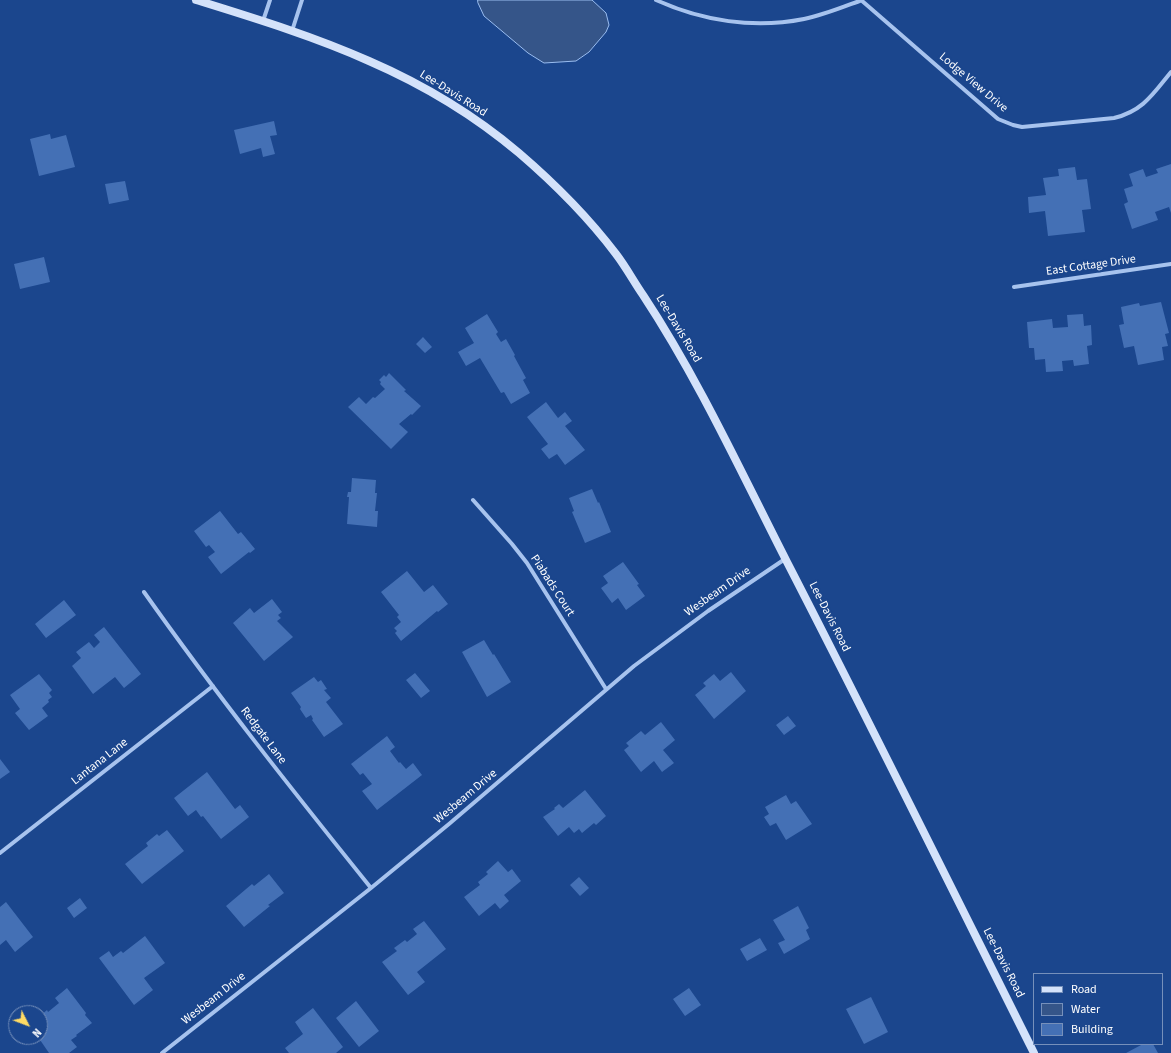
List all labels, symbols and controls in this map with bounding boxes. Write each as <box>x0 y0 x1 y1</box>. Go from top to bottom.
street label: Lodge View Drive <box>936 50 1010 116</box>
street label: Lee-Davis Road <box>417 68 489 120</box>
street label: East Cottage Drive <box>1045 253 1137 279</box>
street label: Lee-Davis Road <box>652 292 704 366</box>
street label: Piabads Court <box>527 553 577 619</box>
street label: Wesbeam Drive <box>682 564 754 620</box>
street label: Lee-Davis Road <box>805 580 853 654</box>
street label: Redgate Lane <box>237 705 289 767</box>
street label: Lantana Lane <box>69 735 131 789</box>
street label: Wesbeam Drive <box>432 767 500 827</box>
street label: Lee-Davis Road <box>979 926 1027 1000</box>
street label: Wesbeam Drive <box>179 970 249 1028</box>
legend <box>1033 973 1163 1045</box>
text: Road <box>1071 981 1097 998</box>
text: Water <box>1071 1001 1100 1018</box>
north arrow <box>8 1005 48 1045</box>
text: Building <box>1071 1021 1113 1038</box>
text: N <box>29 1025 45 1040</box>

